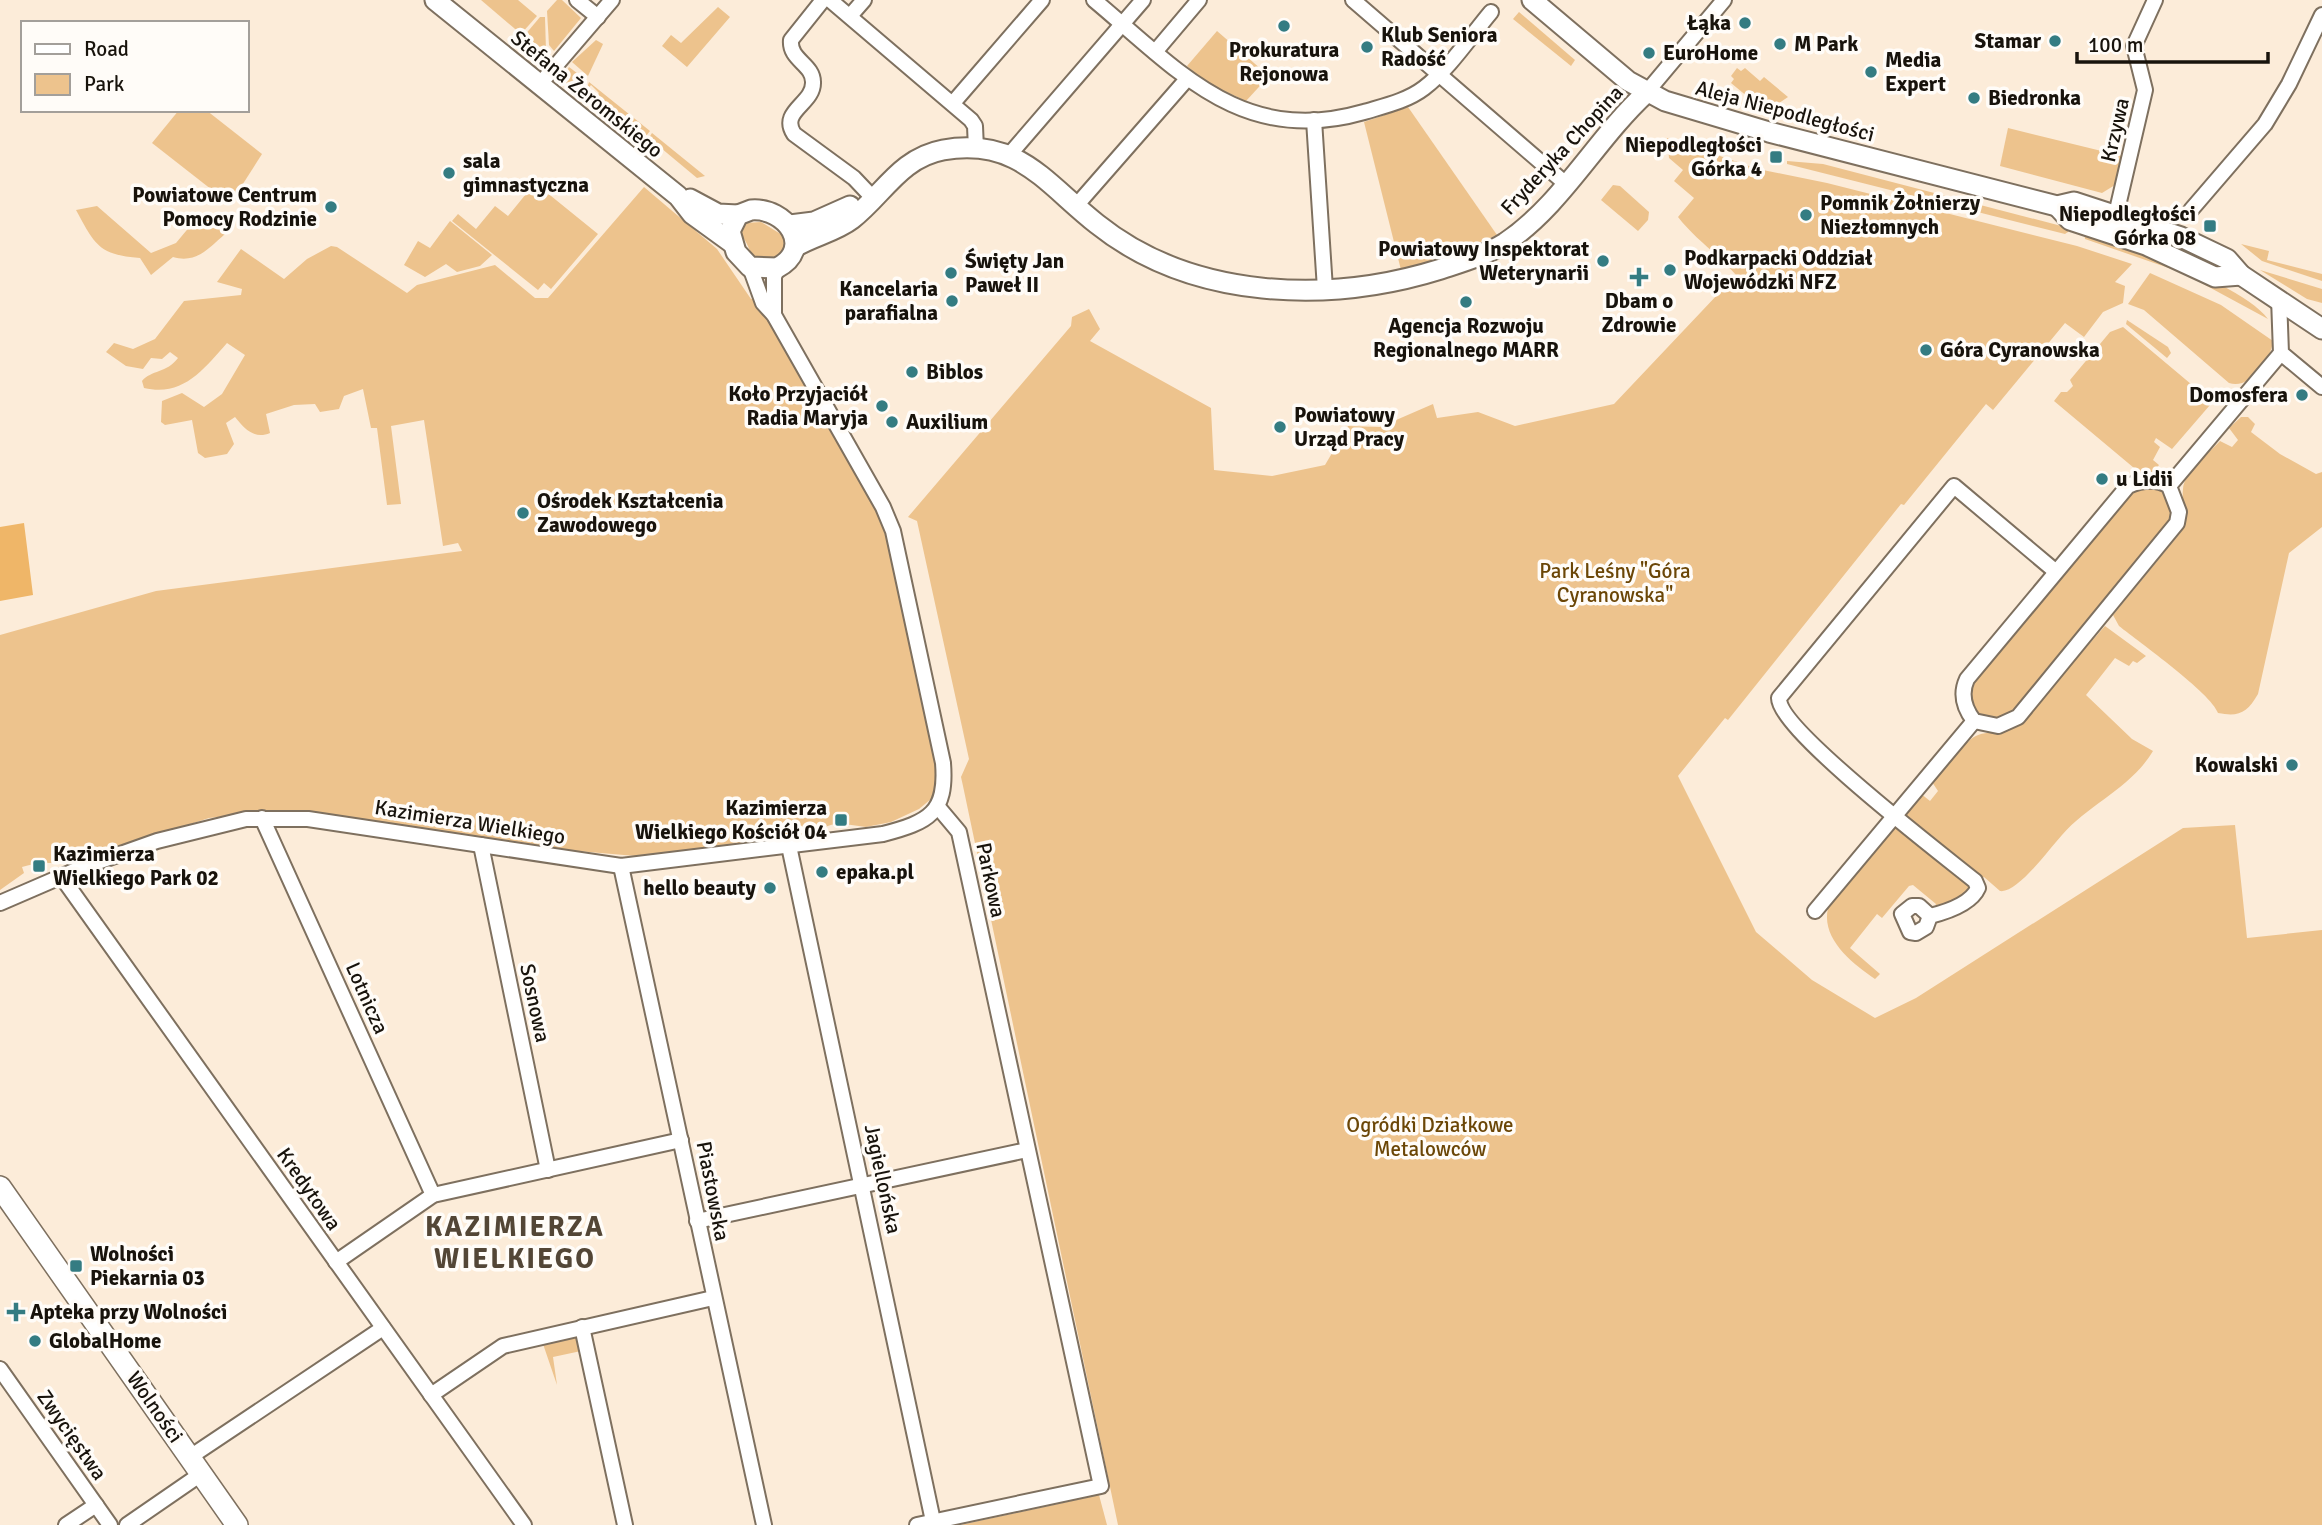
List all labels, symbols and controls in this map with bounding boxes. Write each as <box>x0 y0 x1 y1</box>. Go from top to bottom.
place label: Łąka <box>1686 10 1731 36</box>
marker: Łąka <box>1737 15 1753 31</box>
marker: Prokuratura Rejonowa <box>1276 18 1292 34</box>
legend <box>21 21 248 112</box>
scale bar <box>2077 21 2268 65</box>
place label: Klub Seniora Radość <box>1381 22 1498 72</box>
street label: Stefana Żeromskiego <box>506 25 668 163</box>
place label: Stamar <box>1975 28 2042 54</box>
place label: M Park <box>1794 31 1858 57</box>
text: 100 m <box>2088 32 2143 58</box>
marker: Stamar <box>2047 33 2063 49</box>
text: Road <box>84 36 129 62</box>
marker: M Park <box>1772 36 1788 52</box>
place label: Prokuratura Rejonowa <box>1229 37 1339 87</box>
marker: Klub Seniora Radość <box>1359 39 1375 55</box>
place label: EuroHome <box>1663 40 1758 66</box>
marker: EuroHome <box>1641 45 1657 61</box>
place label: Media Expert <box>1885 47 1946 97</box>
marker: Media Expert <box>1863 64 1879 80</box>
text: Park <box>84 71 125 97</box>
street label: Aleja Niepodległości <box>1693 75 1877 147</box>
street label: Fryderyka Chopina <box>1495 80 1629 220</box>
place label: Biedronka <box>1988 85 2081 111</box>
marker: Biedronka <box>1966 90 1982 106</box>
street label: Krzywa <box>2095 95 2135 165</box>
place label: Niepodległości Górka 4 <box>1625 132 1762 182</box>
place label: sala gimnastyczna <box>463 148 589 198</box>
marker: Niepodległości Górka 4 <box>1768 149 1784 165</box>
marker: sala gimnastyczna <box>441 165 457 181</box>
place label: Powiatowe Centrum Pomocy Rodzinie <box>132 182 317 232</box>
place label: Pomnik Żołnierzy Niezłomnych <box>1820 190 1981 240</box>
marker: Powiatowe Centrum Pomocy Rodzinie <box>323 199 339 215</box>
place label: Niepodległości Górka 08 <box>2059 201 2196 251</box>
marker: Pomnik Żołnierzy Niezłomnych <box>1798 207 1814 223</box>
marker: Niepodległości Górka 08 <box>2202 218 2218 234</box>
place label: Powiatowy Inspektorat Weterynarii <box>1378 236 1589 286</box>
place label: Podkarpacki Oddział Wojewódzki NFZ <box>1684 245 1873 295</box>
place label: Święty Jan Paweł II <box>965 247 1064 298</box>
marker: Powiatowy Inspektorat Weterynarii <box>1595 253 1611 269</box>
marker: Podkarpacki Oddział Wojewódzki NFZ <box>1662 262 1678 278</box>
marker: Święty Jan Paweł II <box>943 265 959 281</box>
marker: Dbam o Zdrowie <box>1631 269 1647 285</box>
place label: Kancelaria parafialna <box>839 276 938 326</box>
place label: Dbam o Zdrowie <box>1601 288 1677 338</box>
marker: Kancelaria parafialna <box>944 293 960 309</box>
marker: Agencja Rozwoju Regionalnego MARR <box>1458 294 1474 310</box>
place label: Agencja Rozwoju Regionalnego MARR <box>1373 313 1559 363</box>
place label: Góra Cyranowska <box>1940 337 2100 363</box>
marker: Góra Cyranowska <box>1918 342 1934 358</box>
place label: Biblos <box>926 359 983 385</box>
marker: Biblos <box>904 364 920 380</box>
place label: Koło Przyjaciół Radia Maryja <box>728 381 868 431</box>
place label: Domosfera <box>2189 382 2288 408</box>
marker: Domosfera <box>2294 387 2310 403</box>
marker: Koło Przyjaciół Radia Maryja <box>874 398 890 414</box>
place label: Powiatowy Urząd Pracy <box>1294 402 1405 452</box>
place label: Auxilium <box>906 409 988 435</box>
marker: Auxilium <box>884 414 900 430</box>
marker: Powiatowy Urząd Pracy <box>1272 419 1288 435</box>
place label: u Lidii <box>2116 466 2173 492</box>
marker: u Lidii <box>2094 471 2110 487</box>
place label: Ośrodek Kształcenia Zawodowego <box>537 488 724 538</box>
marker: Ośrodek Kształcenia Zawodowego <box>515 505 531 521</box>
park label: Park Leśny "Góra Cyranowska" <box>1539 558 1691 608</box>
place label: Kowalski <box>2195 752 2278 778</box>
marker: Kowalski <box>2284 757 2300 773</box>
street label: Kazimierza Wielkiego <box>373 794 567 850</box>
place label: Kazimierza Wielkiego Kościół 04 <box>635 795 827 845</box>
marker: Kazimierza Wielkiego Kościół 04 <box>833 812 849 828</box>
street label: Parkowa <box>970 840 1012 920</box>
place label: Kazimierza Wielkiego Park 02 <box>53 841 219 891</box>
marker: Kazimierza Wielkiego Park 02 <box>31 858 47 874</box>
place label: epaka.pl <box>836 859 915 885</box>
marker: epaka.pl <box>814 864 830 880</box>
place label: hello beauty <box>643 875 757 901</box>
marker: hello beauty <box>762 880 778 896</box>
street label: Lotnicza <box>340 958 394 1038</box>
street label: Sosnowa <box>514 961 556 1045</box>
park label: Ogródki Działkowe Metalowców <box>1346 1112 1514 1162</box>
street label: Jagiellońska <box>859 1122 907 1236</box>
street label: Piastowska <box>691 1139 735 1243</box>
street label: Kredytowa <box>271 1143 347 1235</box>
district label: KAZIMIERZA WIELKIEGO <box>425 1210 605 1276</box>
place label: Wolności Piekarnia 03 <box>90 1241 205 1291</box>
marker: Wolności Piekarnia 03 <box>68 1258 84 1274</box>
place label: Apteka przy Wolności <box>30 1299 227 1325</box>
marker: Apteka przy Wolności <box>8 1304 24 1320</box>
place label: GlobalHome <box>49 1328 161 1354</box>
marker: GlobalHome <box>27 1333 43 1349</box>
street label: Wolności <box>121 1366 189 1448</box>
street label: Zwycięstwa <box>31 1385 113 1485</box>

